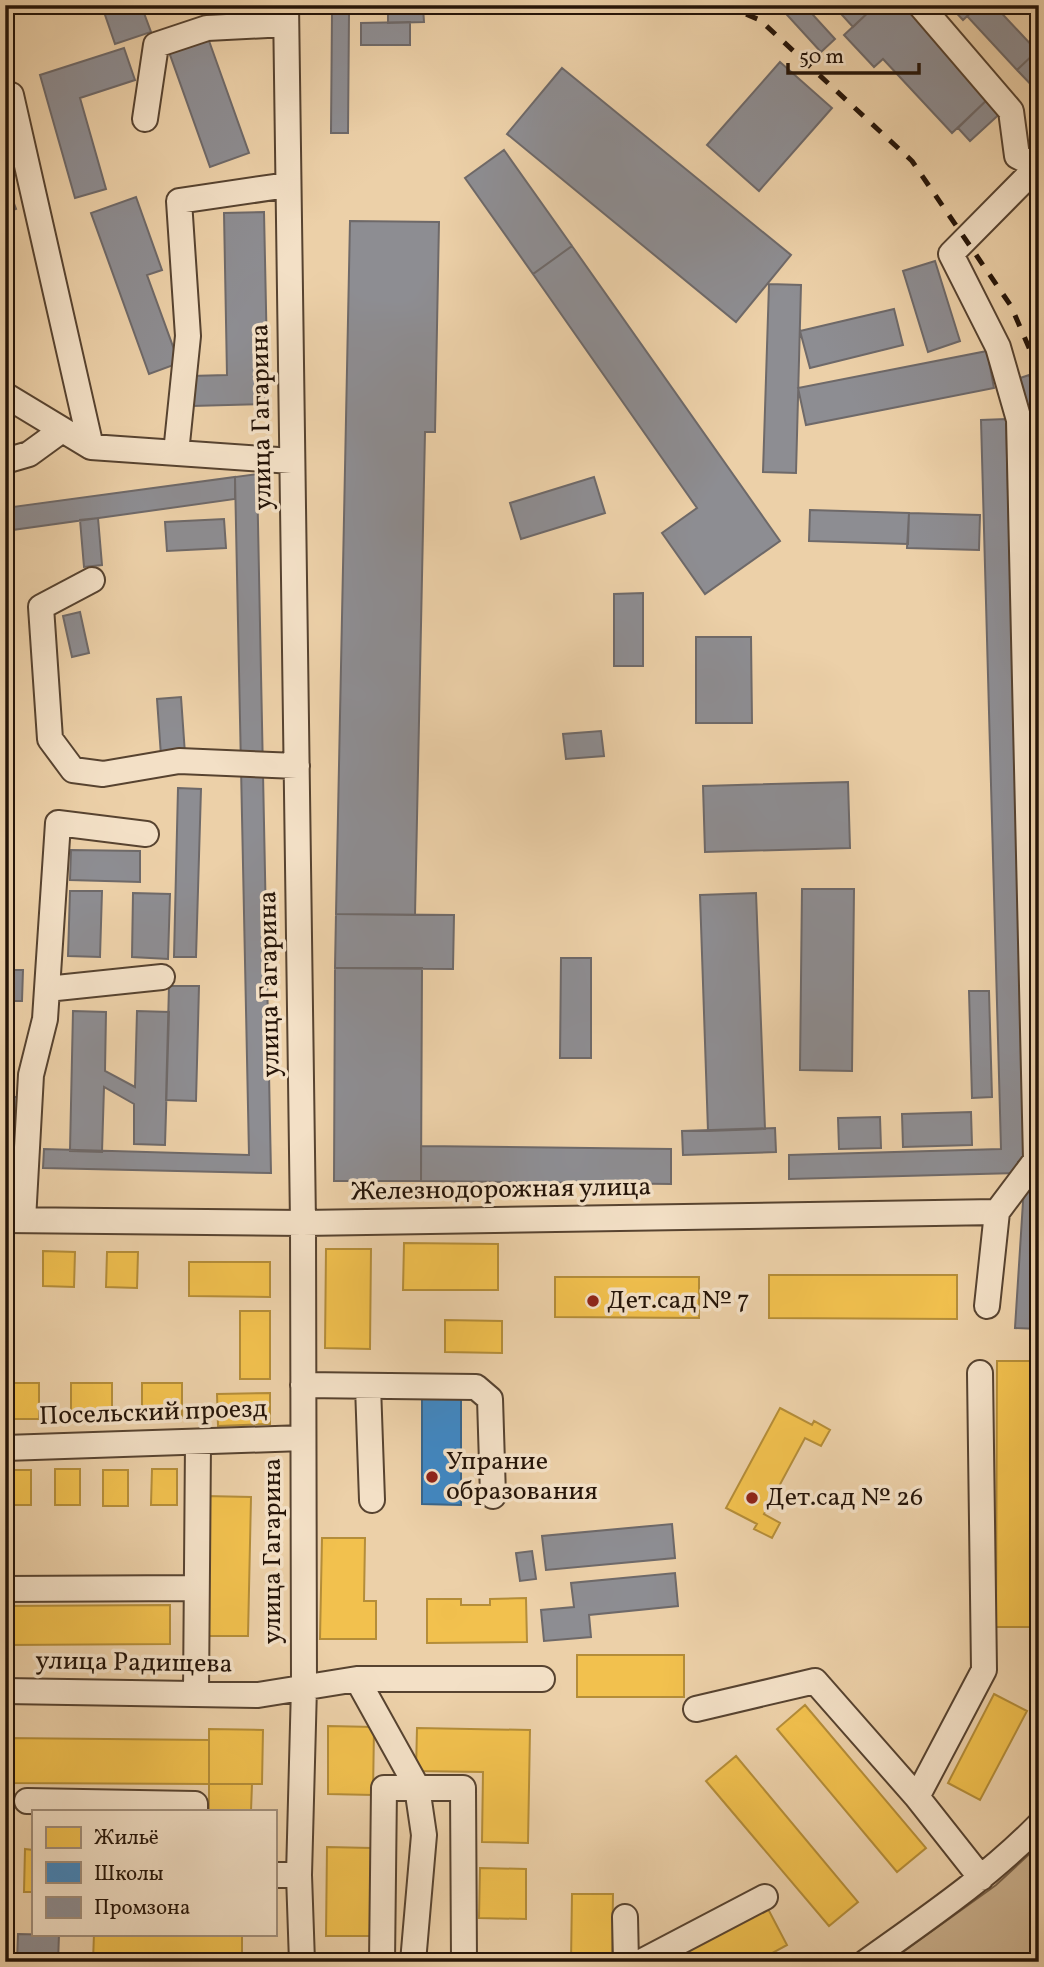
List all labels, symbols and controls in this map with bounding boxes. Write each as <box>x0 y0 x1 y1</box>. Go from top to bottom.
scale bar <box>788 32 920 76</box>
text: 50 m <box>799 43 844 72</box>
street label: улица Гагарина <box>242 323 282 511</box>
street label: улица Гагарина <box>250 890 290 1078</box>
street label: Железнодорожная улица <box>350 1169 652 1211</box>
place label: Дет.сад № 7 <box>607 1283 750 1319</box>
marker: Дет.сад № 7 <box>585 1293 601 1309</box>
street label: Посельский проезд <box>38 1391 268 1435</box>
place label: Упрание образования <box>446 1444 598 1510</box>
street label: улица Гагарина <box>255 1458 291 1644</box>
marker: Упрание образования <box>424 1469 440 1485</box>
place label: Дет.сад № 26 <box>766 1480 923 1516</box>
marker: Дет.сад № 26 <box>744 1490 760 1506</box>
street label: улица Радищева <box>35 1643 233 1683</box>
legend <box>32 1810 276 1936</box>
text: Жильё <box>94 1824 159 1853</box>
text: Школы <box>94 1860 164 1889</box>
text: Промзона <box>94 1894 190 1923</box>

